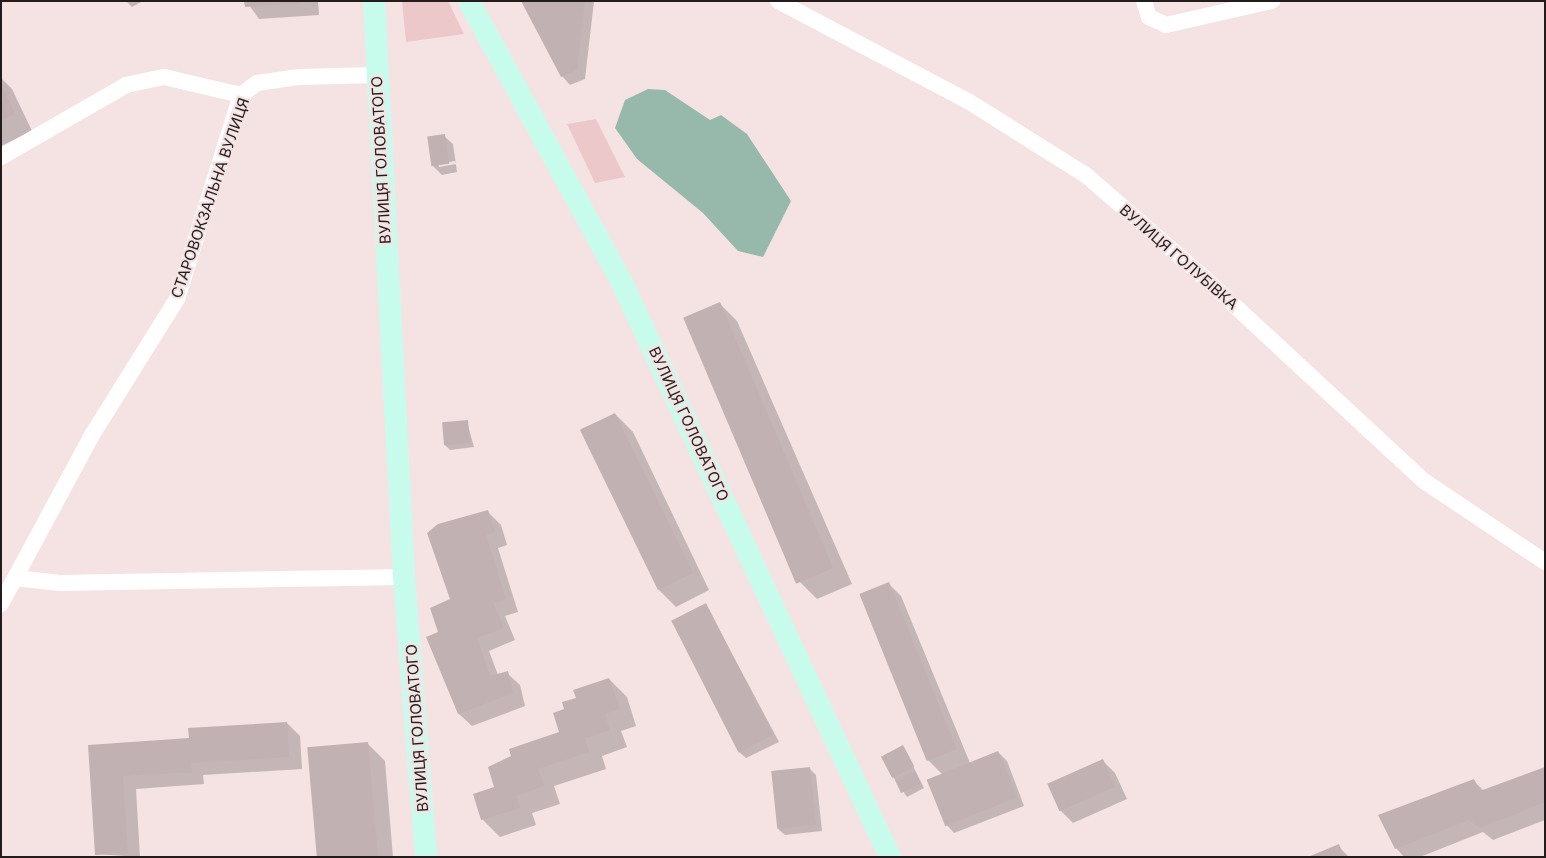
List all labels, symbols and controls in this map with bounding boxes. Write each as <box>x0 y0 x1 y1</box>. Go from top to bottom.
street label: ВУЛИЦЯ ГОЛОВАТОГО <box>368 76 394 244</box>
street label: СТАРОВОКЗАЛЬНА ВУЛИЦЯ <box>167 95 253 301</box>
street label: ВУЛИЦЯ ГОЛУБІВКА <box>1116 201 1242 313</box>
street label: ВУЛИЦЯ ГОЛОВАТОГО <box>645 344 733 504</box>
street label: ВУЛИЦЯ ГОЛОВАТОГО <box>402 644 432 812</box>

